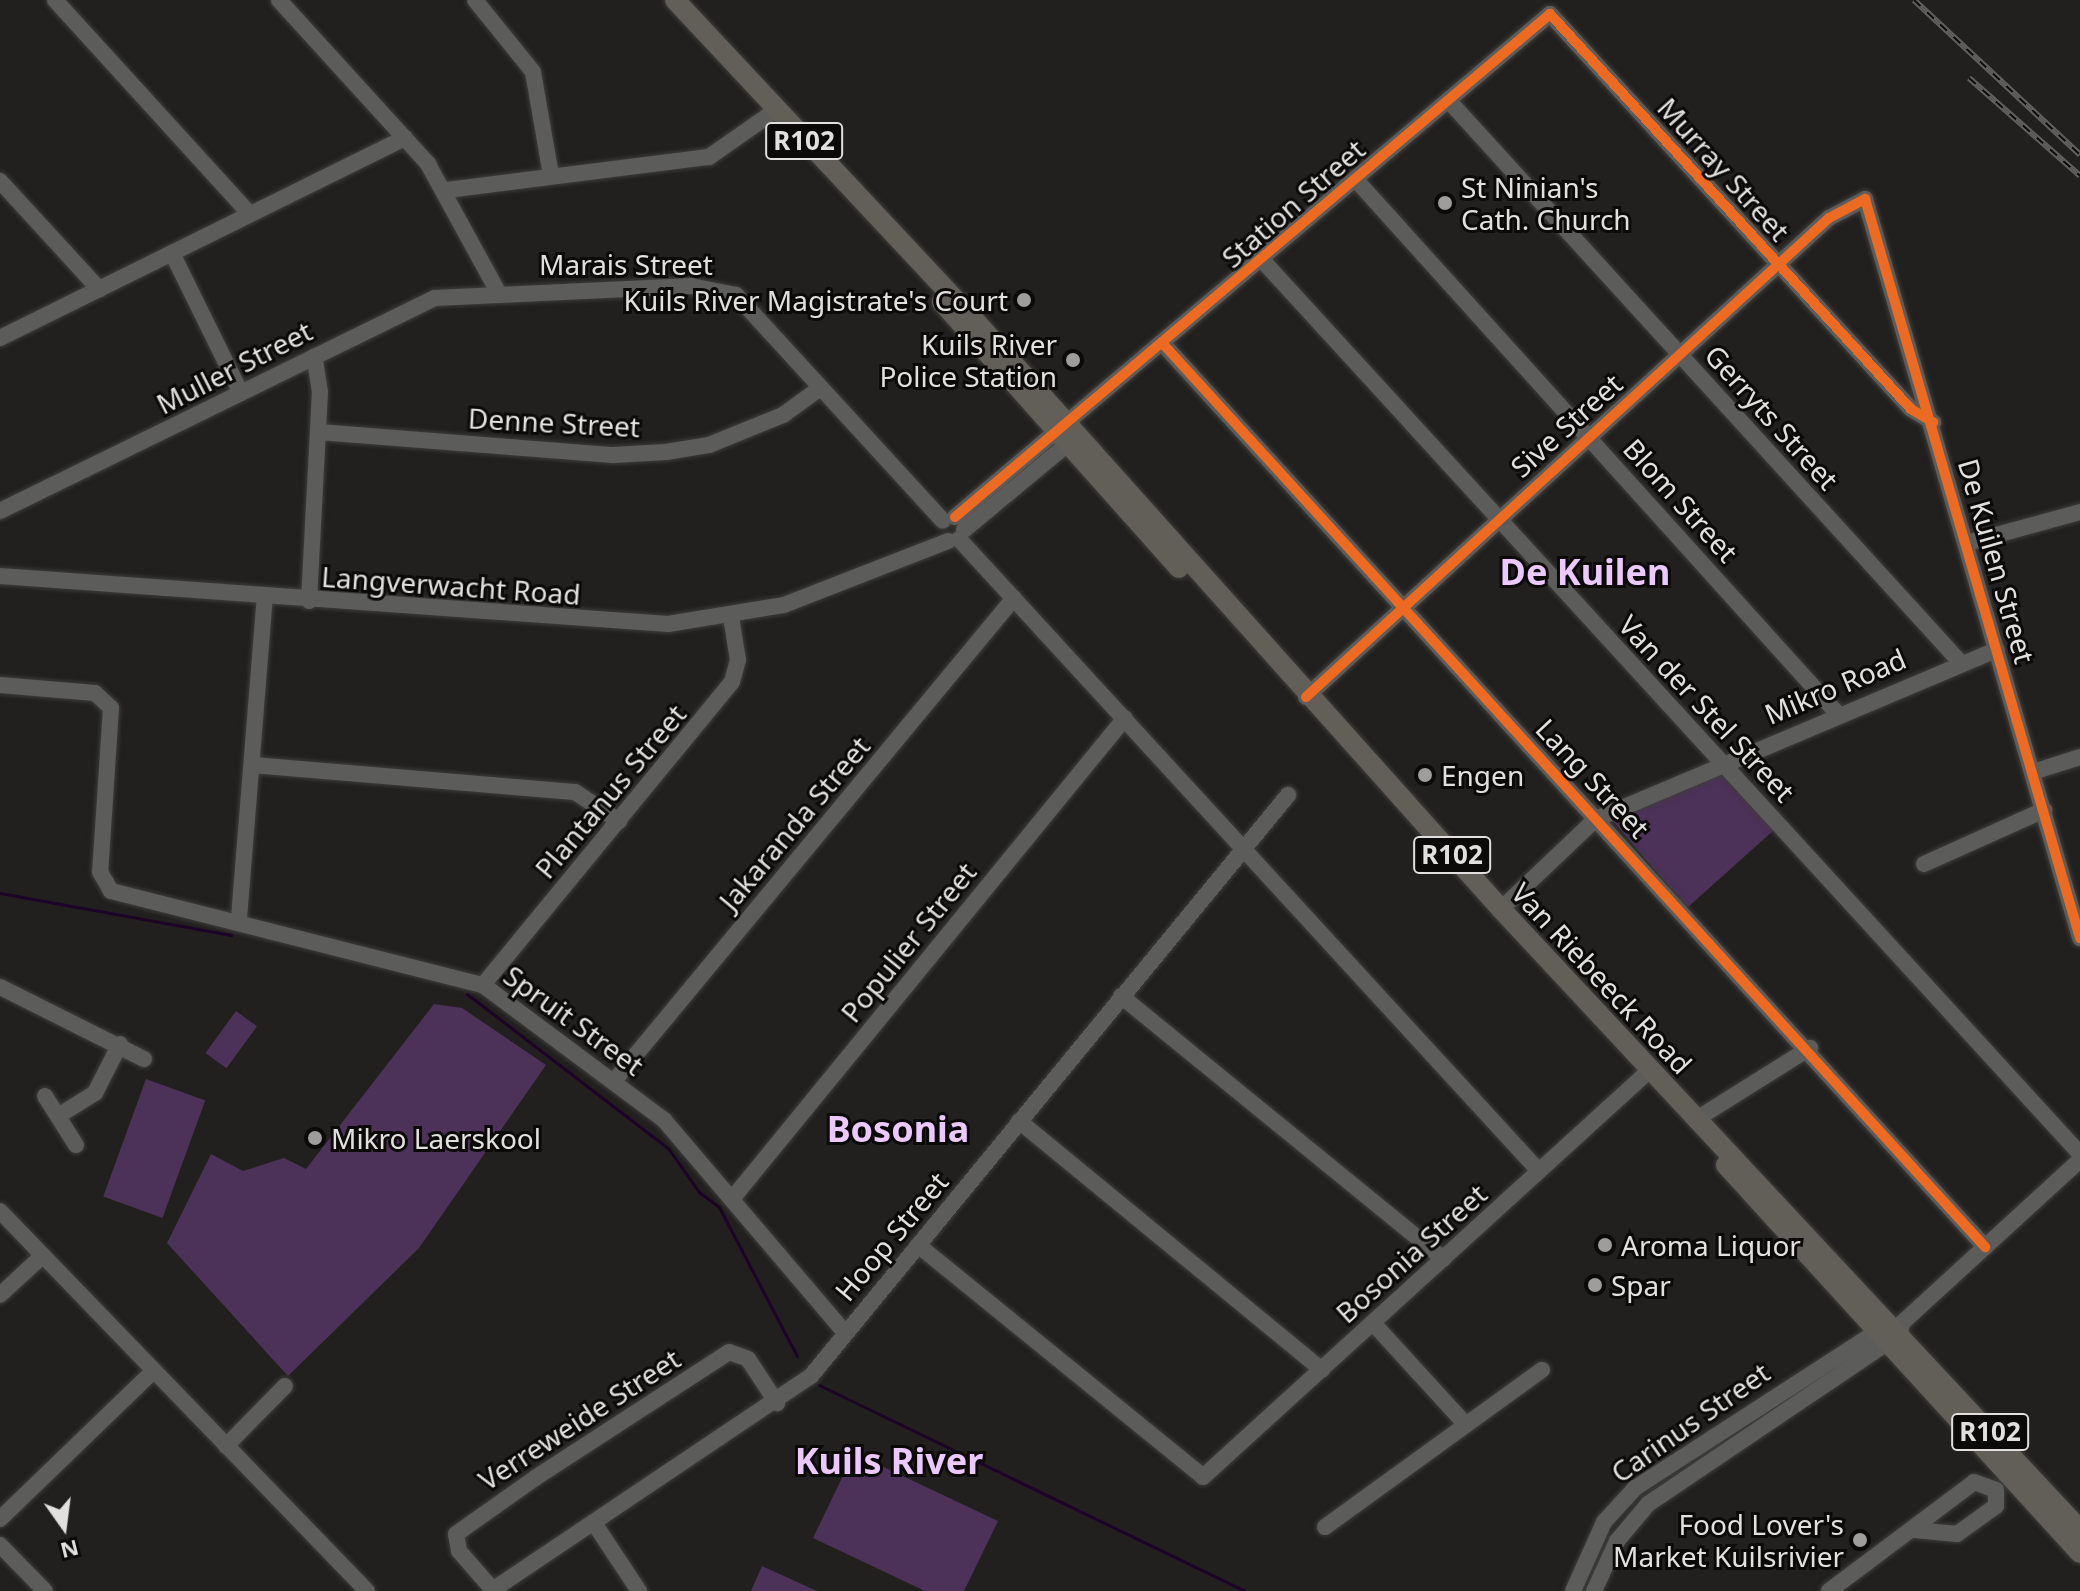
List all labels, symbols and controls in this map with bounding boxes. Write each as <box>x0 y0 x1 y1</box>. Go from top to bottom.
street label: Murray Street <box>1651 91 1797 247</box>
road number: R102 <box>764 119 844 163</box>
street label: Station Street <box>1215 132 1371 274</box>
place label: St Ninian's Cath. Church <box>1461 170 1631 236</box>
marker: St Ninian's Cath. Church <box>1436 194 1454 212</box>
street label: Marais Street <box>539 247 713 281</box>
place label: Kuils River Magistrate's Court <box>624 283 1008 317</box>
marker: Kuils River Magistrate's Court <box>1015 291 1033 309</box>
street label: Muller Street <box>151 313 317 421</box>
place label: Kuils River Police Station <box>879 327 1057 393</box>
street label: Gerryts Street <box>1698 338 1846 496</box>
marker: Kuils River Police Station <box>1064 351 1082 369</box>
street label: Sive Street <box>1503 366 1629 484</box>
street label: Denne Street <box>467 401 641 443</box>
street label: Blom Street <box>1617 432 1745 568</box>
street label: De Kuilen Street <box>1952 455 2042 667</box>
district label: De Kuilen <box>1500 550 1670 594</box>
street label: Langverwacht Road <box>320 559 582 611</box>
street label: Van der Stel Street <box>1612 608 1802 808</box>
street label: Mikro Road <box>1759 641 1911 731</box>
street label: Plantanus Street <box>528 697 692 885</box>
street label: Lang Street <box>1529 712 1657 844</box>
street label: Jakaranda Street <box>712 729 876 917</box>
place label: Engen <box>1441 758 1524 792</box>
marker: Engen <box>1416 766 1434 784</box>
road number: R102 <box>1412 833 1492 877</box>
street label: Populier Street <box>833 855 983 1029</box>
street label: Van Riebeeck Road <box>1505 876 1699 1080</box>
street label: Spruit Street <box>498 958 650 1082</box>
district label: Bosonia <box>827 1107 969 1151</box>
place label: Mikro Laerskool <box>331 1121 541 1155</box>
marker: Mikro Laerskool <box>306 1129 324 1147</box>
street label: Hoop Street <box>828 1165 954 1307</box>
street label: Bosonia Street <box>1329 1177 1493 1329</box>
place label: Aroma Liquor <box>1621 1228 1801 1262</box>
marker: Aroma Liquor <box>1596 1236 1614 1254</box>
place label: Spar <box>1611 1268 1671 1302</box>
marker: Spar <box>1586 1276 1604 1294</box>
street label: Verreweide Street <box>472 1341 686 1497</box>
street label: Carinus Street <box>1604 1355 1776 1489</box>
road number: R102 <box>1950 1410 2030 1454</box>
district label: Kuils River <box>795 1439 983 1483</box>
north arrow <box>24 1487 104 1567</box>
place label: Food Lover's Market Kuilsrivier <box>1613 1507 1844 1573</box>
marker: Food Lover's Market Kuilsrivier <box>1851 1531 1869 1549</box>
text: N <box>58 1534 82 1567</box>

